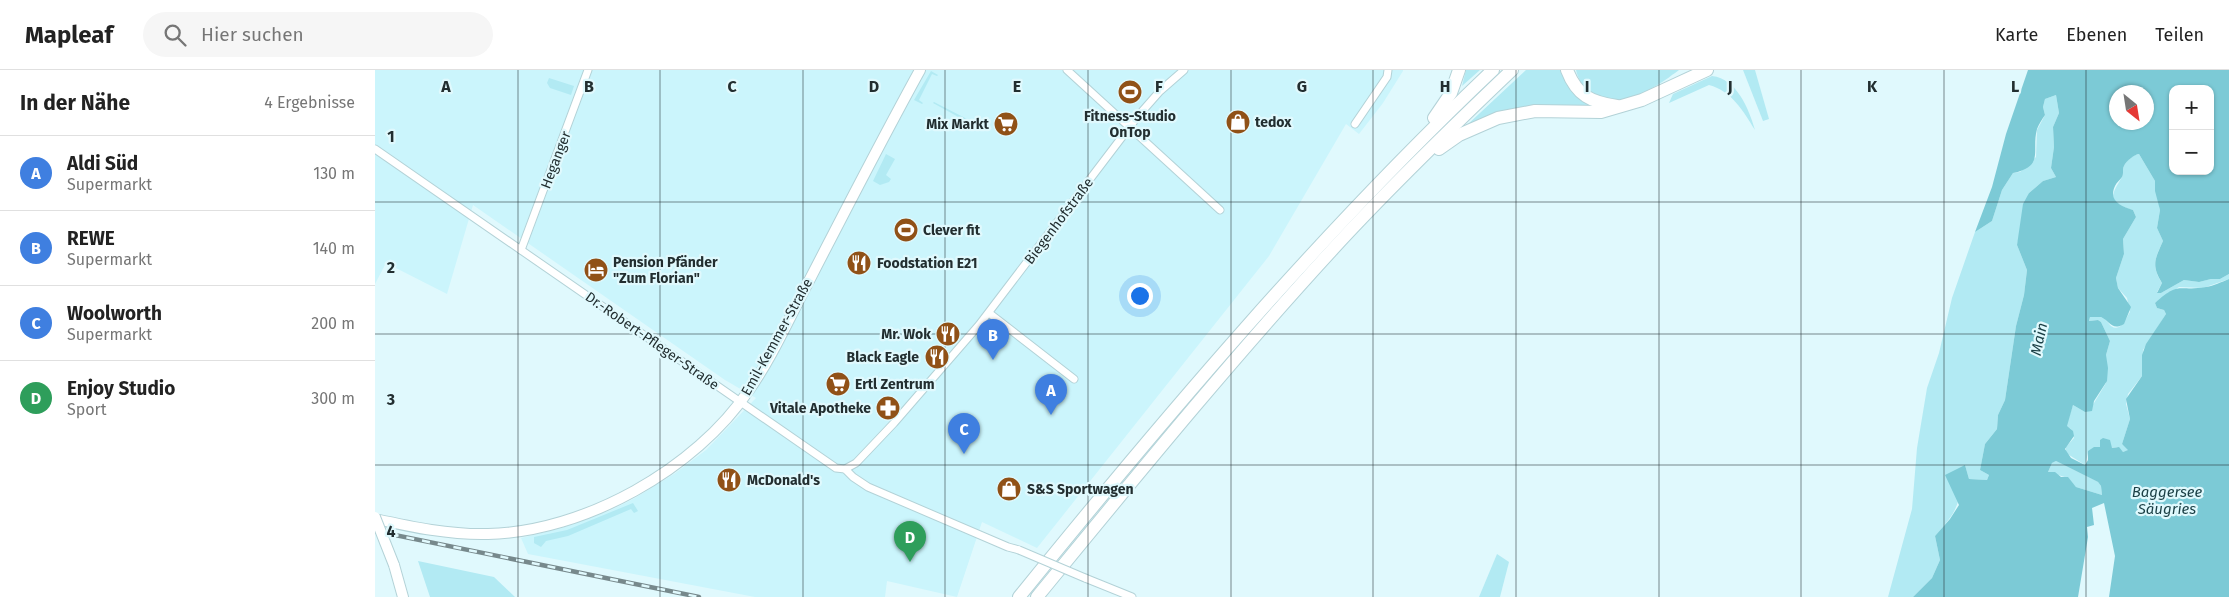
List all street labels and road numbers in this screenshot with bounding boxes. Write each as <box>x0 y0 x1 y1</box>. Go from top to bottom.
street label: Heganger <box>537 128 575 191</box>
street label: Biegenhofstraße <box>1021 174 1097 268</box>
street label: Emil-Kemmer-Straße <box>738 275 816 399</box>
street label: Dr.-Robert-Pfleger-Straße <box>582 288 722 394</box>

